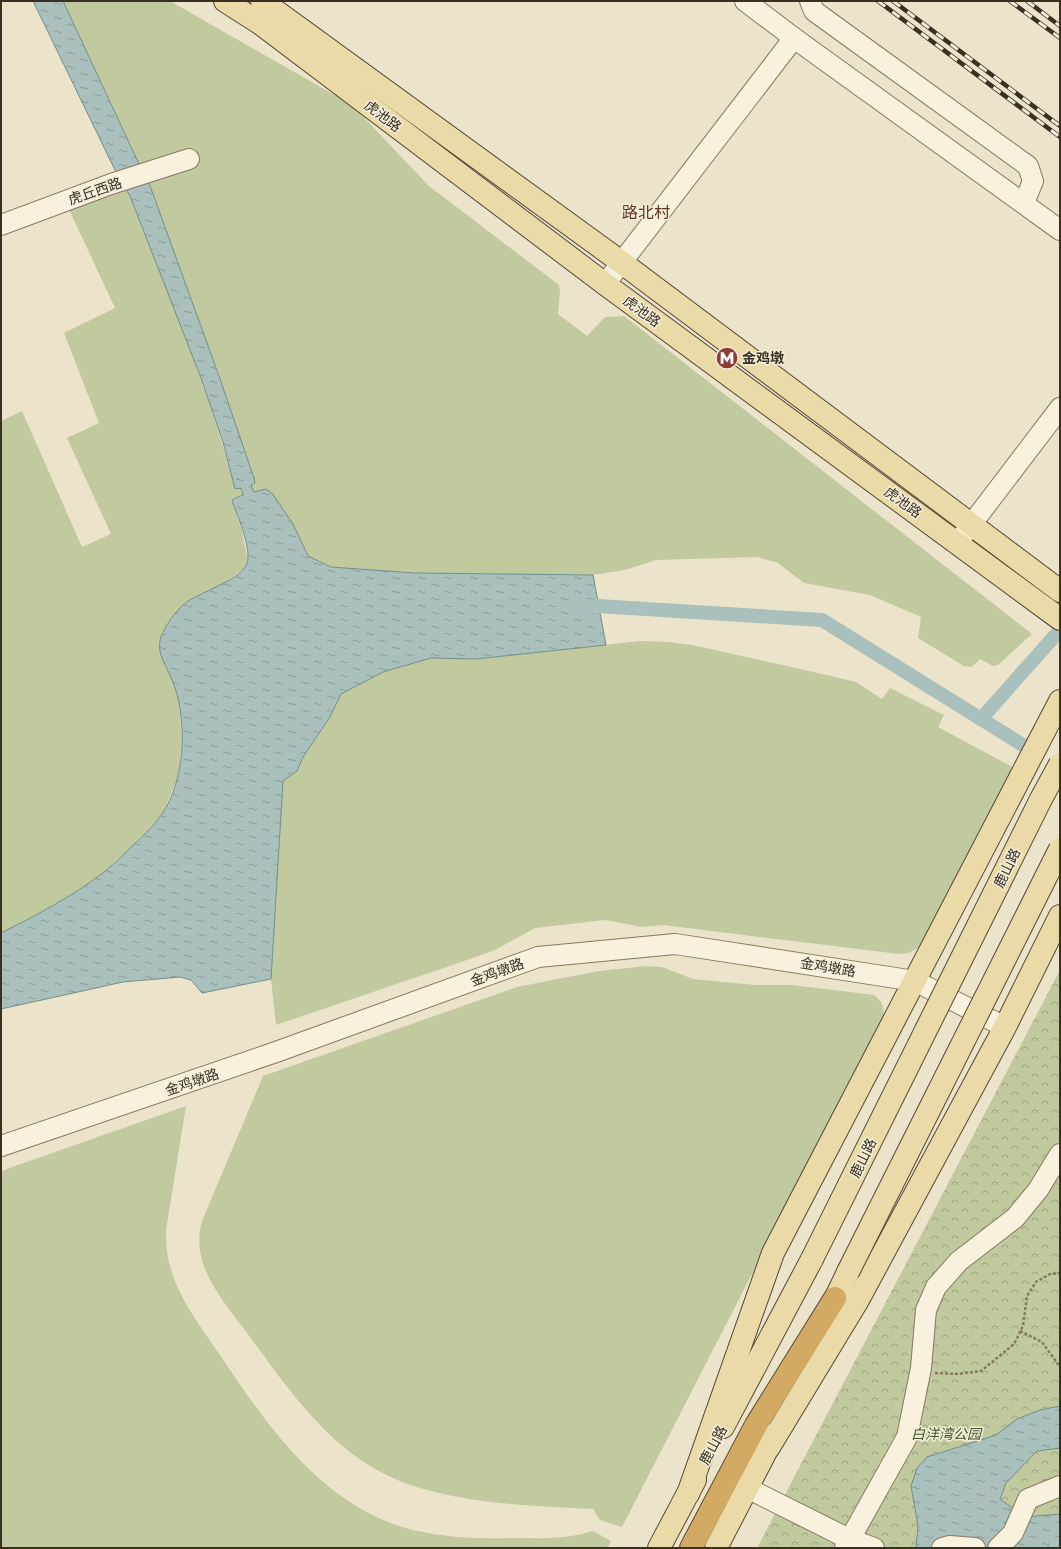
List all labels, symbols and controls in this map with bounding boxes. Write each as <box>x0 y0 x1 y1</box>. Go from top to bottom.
street label: 虎池路 <box>361 95 406 136</box>
street label: 虎丘西路 <box>65 172 124 209</box>
district label: 路北村 <box>622 201 670 223</box>
street label: 虎池路 <box>620 291 665 331</box>
metro station icon: 金鸡墩 <box>714 345 740 371</box>
place label: 金鸡墩 <box>742 348 784 367</box>
street label: 虎池路 <box>881 482 926 522</box>
street label: 鹿山路 <box>989 845 1024 891</box>
street label: 金鸡墩路 <box>467 953 526 990</box>
street label: 金鸡墩路 <box>799 953 857 980</box>
street label: 金鸡墩路 <box>162 1063 221 1100</box>
street label: 鹿山路 <box>845 1135 880 1181</box>
street label: 鹿山路 <box>694 1422 731 1468</box>
park label: 白洋湾公园 <box>911 1424 983 1443</box>

